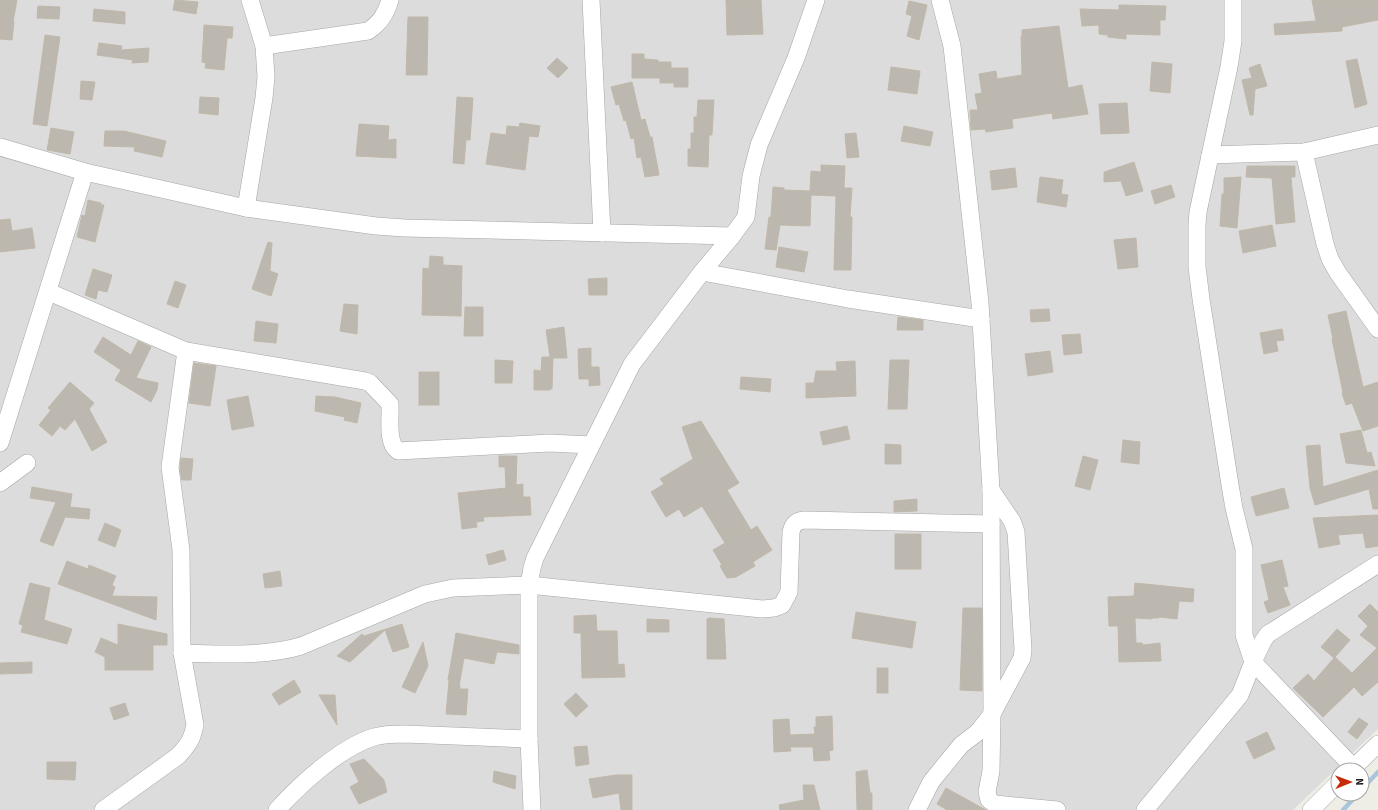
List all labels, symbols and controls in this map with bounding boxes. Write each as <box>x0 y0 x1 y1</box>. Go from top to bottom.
north arrow <box>1330 762 1370 802</box>
text: N <box>1352 778 1367 786</box>

